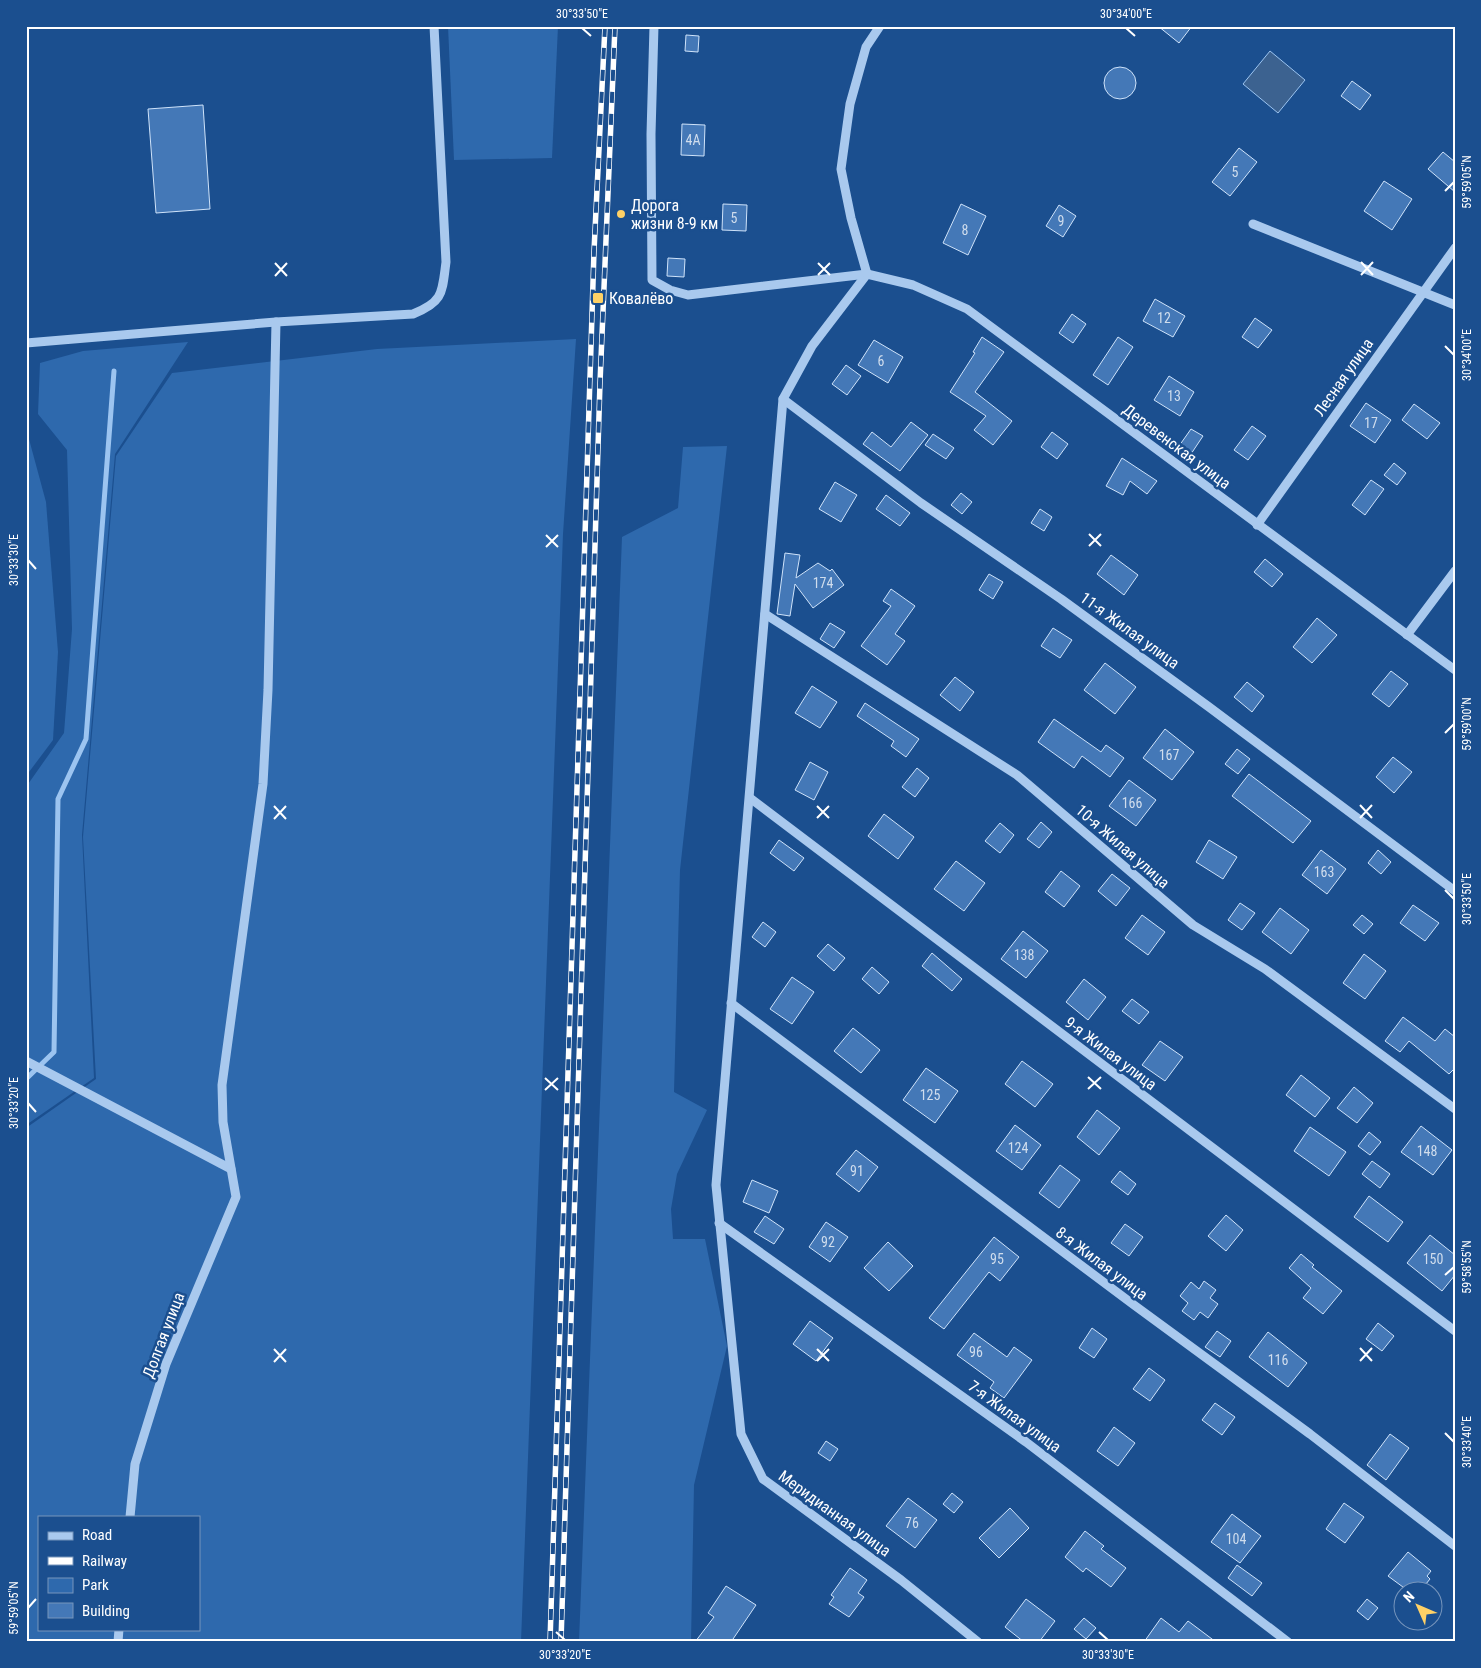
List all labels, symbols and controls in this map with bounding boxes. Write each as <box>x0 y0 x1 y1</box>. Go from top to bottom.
text: 30°33'50"E <box>556 7 608 21</box>
text: 30°34'00"E <box>1100 7 1152 21</box>
house number: 4А <box>686 132 700 148</box>
text: 59°59'05"N <box>1460 155 1474 209</box>
house number: 5 <box>1232 164 1239 180</box>
place label: Дорога жизни 8-9 км <box>631 196 718 233</box>
marker: Дорога жизни 8-9 км <box>615 208 627 220</box>
house number: 5 <box>731 210 738 226</box>
house number: 9 <box>1058 213 1064 229</box>
house number: 8 <box>962 222 969 238</box>
place label: Ковалёво <box>609 289 673 308</box>
marker: Ковалёво <box>591 291 605 305</box>
house number: 12 <box>1157 310 1171 326</box>
text: 30°34'00"E <box>1460 329 1474 381</box>
street label: Лесная улица <box>1310 335 1377 420</box>
house number: 6 <box>878 353 885 369</box>
house number: 13 <box>1167 388 1181 404</box>
street label: Деревенская улица <box>1119 400 1234 493</box>
house number: 17 <box>1364 415 1378 431</box>
text: 30°33'30"E <box>7 534 21 586</box>
house number: 174 <box>813 575 833 591</box>
street label: 11-я Жилая улица <box>1076 588 1183 673</box>
text: 59°59'00"N <box>1460 697 1474 751</box>
house number: 167 <box>1159 747 1179 763</box>
house number: 166 <box>1122 795 1142 811</box>
street label: 10-я Жилая улица <box>1072 801 1173 892</box>
house number: 163 <box>1314 864 1334 880</box>
text: 30°33'50"E <box>1460 873 1474 925</box>
house number: 138 <box>1014 947 1034 963</box>
street label: 9-я Жилая улица <box>1061 1013 1160 1094</box>
text: 30°33'20"E <box>7 1077 21 1129</box>
house number: 125 <box>920 1087 940 1103</box>
house number: 124 <box>1008 1140 1028 1156</box>
house number: 148 <box>1417 1143 1437 1159</box>
house number: 91 <box>850 1163 864 1179</box>
street label: 8-я Жилая улица <box>1052 1223 1151 1304</box>
house number: 92 <box>821 1234 835 1250</box>
text: 59°58'55"N <box>1460 1240 1474 1294</box>
house number: 95 <box>990 1251 1004 1267</box>
house number: 150 <box>1423 1251 1443 1267</box>
street label: Долгая улица <box>138 1290 189 1381</box>
house number: 96 <box>969 1344 983 1360</box>
house number: 116 <box>1268 1352 1288 1368</box>
street label: 7-я Жилая улица <box>965 1376 1065 1456</box>
text: 30°33'40"E <box>1460 1416 1474 1468</box>
street label: Меридианная улица <box>775 1466 895 1560</box>
house number: 76 <box>905 1515 919 1531</box>
legend <box>38 1516 200 1630</box>
text: Road <box>82 1526 112 1544</box>
house number: 104 <box>1226 1531 1246 1547</box>
text: Railway <box>82 1552 127 1570</box>
text: Park <box>82 1576 109 1594</box>
north arrow <box>1394 1580 1444 1630</box>
text: 59°59'05"N <box>7 1581 21 1635</box>
text: N <box>1400 1588 1417 1605</box>
text: Building <box>82 1602 130 1620</box>
text: 30°33'20"E <box>539 1648 591 1662</box>
text: 30°33'30"E <box>1082 1648 1134 1662</box>

